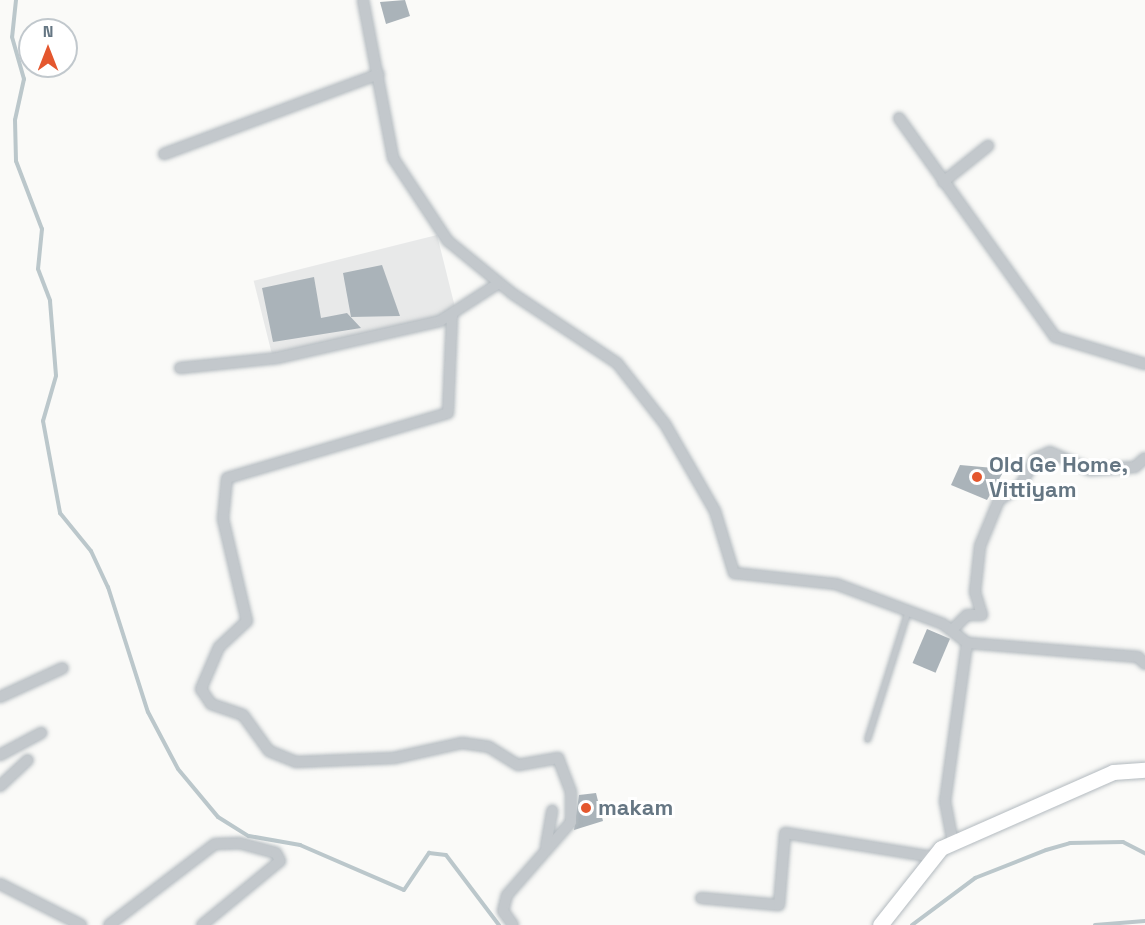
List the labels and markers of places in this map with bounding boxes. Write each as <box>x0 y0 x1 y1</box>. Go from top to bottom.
place label: Old Ge Home, Vittiyam <box>989 451 1128 502</box>
marker: Old Ge Home, Vittiyam <box>970 470 984 484</box>
place label: makam <box>598 795 673 821</box>
marker: makam <box>579 801 593 815</box>

